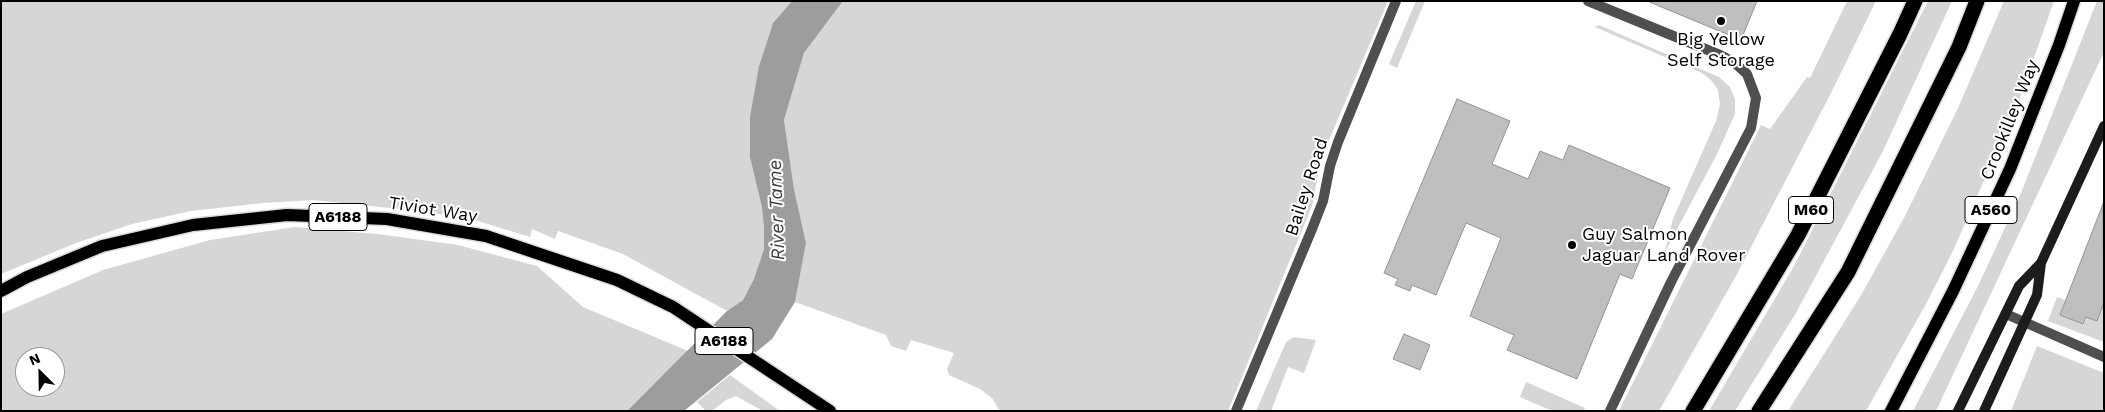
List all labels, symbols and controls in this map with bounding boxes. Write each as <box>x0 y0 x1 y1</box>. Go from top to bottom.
marker: Big Yellow Self Storage <box>1715 15 1727 27</box>
place label: Big Yellow Self Storage <box>1667 29 1775 72</box>
street label: Crookilley Way <box>1976 57 2044 183</box>
street label: Bailey Road <box>1281 135 1333 239</box>
water label: River Tame <box>764 159 790 261</box>
street label: Tiviot Way <box>387 192 479 228</box>
road number: M60 <box>1788 196 1834 224</box>
road number: A560 <box>1965 196 2017 224</box>
road number: A6188 <box>309 203 367 230</box>
place label: Guy Salmon Jaguar Land Rover <box>1582 224 1745 266</box>
marker: Guy Salmon Jaguar Land Rover <box>1566 239 1578 251</box>
road number: A6188 <box>695 328 753 354</box>
north arrow <box>15 347 65 397</box>
text: N <box>27 350 42 369</box>

